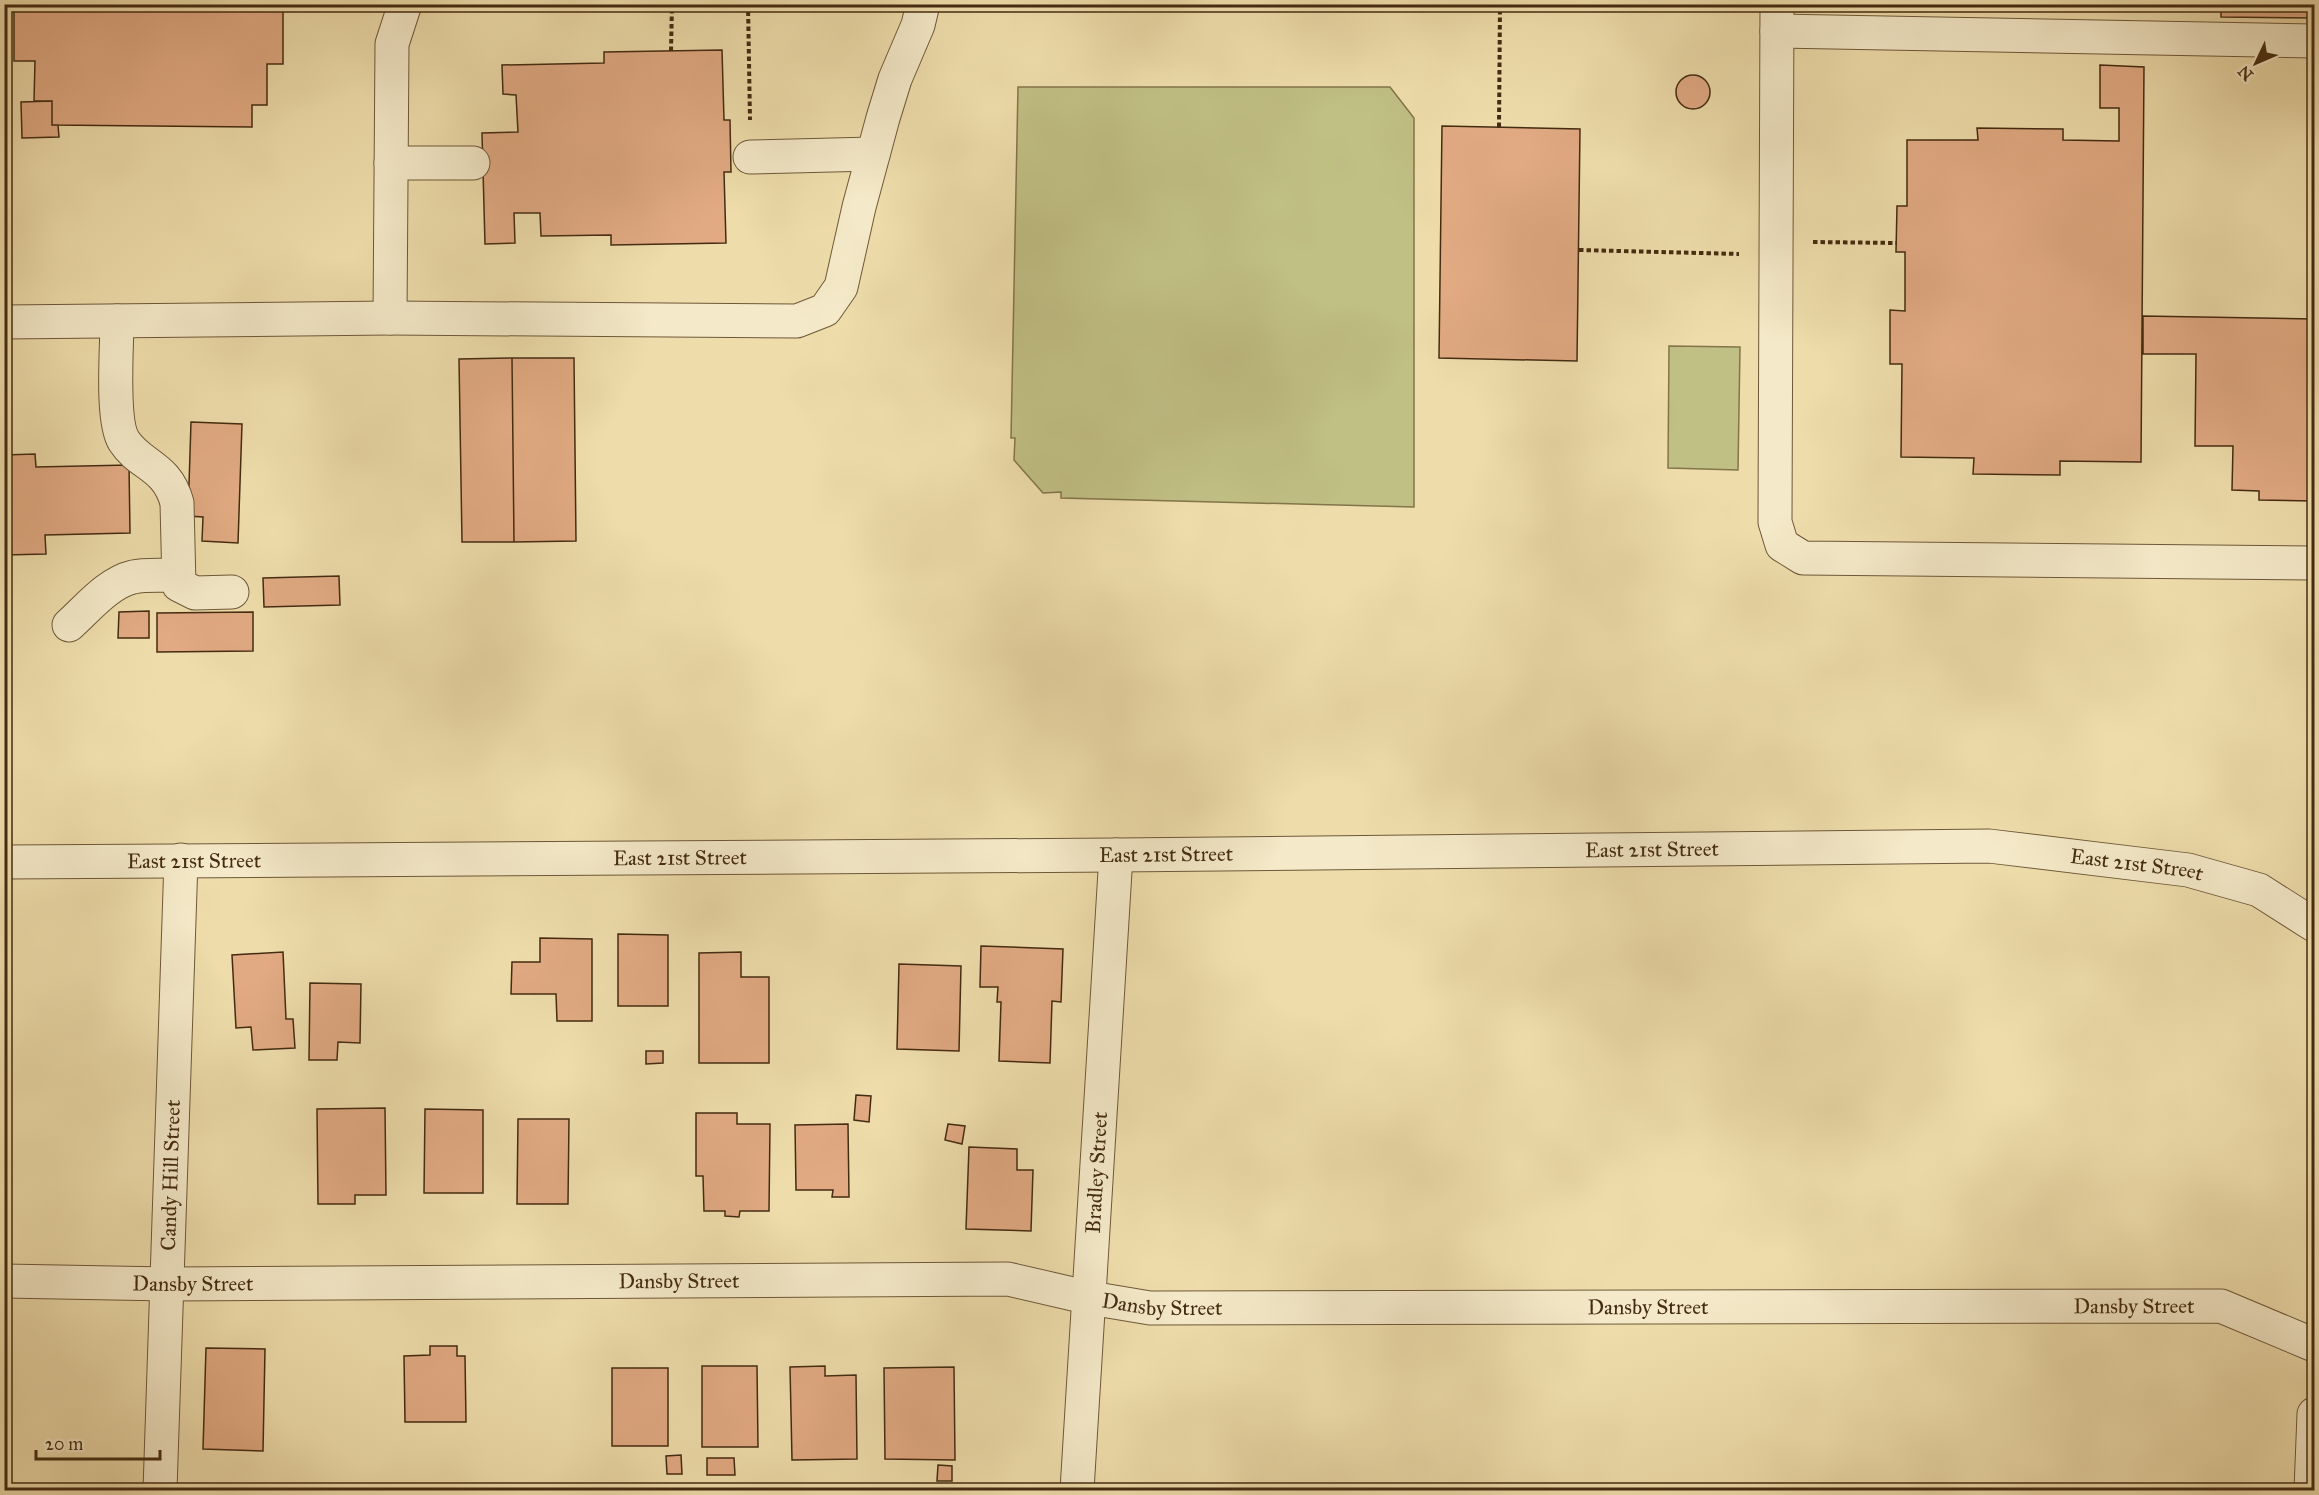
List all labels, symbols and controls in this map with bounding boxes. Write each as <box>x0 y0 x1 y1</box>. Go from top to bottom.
north arrow <box>2226 33 2286 93</box>
text: N <box>2234 61 2257 85</box>
street label: East 21st Street <box>1585 836 1720 863</box>
street label: East 21st Street <box>1099 841 1234 868</box>
street label: East 21st Street <box>2069 843 2207 887</box>
street label: East 21st Street <box>613 844 748 871</box>
street label: East 21st Street <box>127 847 262 874</box>
street label: Candy Hill Street <box>155 1099 186 1251</box>
street label: Bradley Street <box>1080 1110 1113 1234</box>
street label: Dansby Street <box>618 1268 740 1294</box>
street label: Dansby Street <box>132 1270 254 1297</box>
street label: Dansby Street <box>1100 1287 1223 1321</box>
street label: Dansby Street <box>2073 1293 2195 1319</box>
street label: Dansby Street <box>1587 1294 1709 1320</box>
scale bar <box>36 1423 160 1461</box>
text: 20 m <box>45 1433 83 1455</box>

